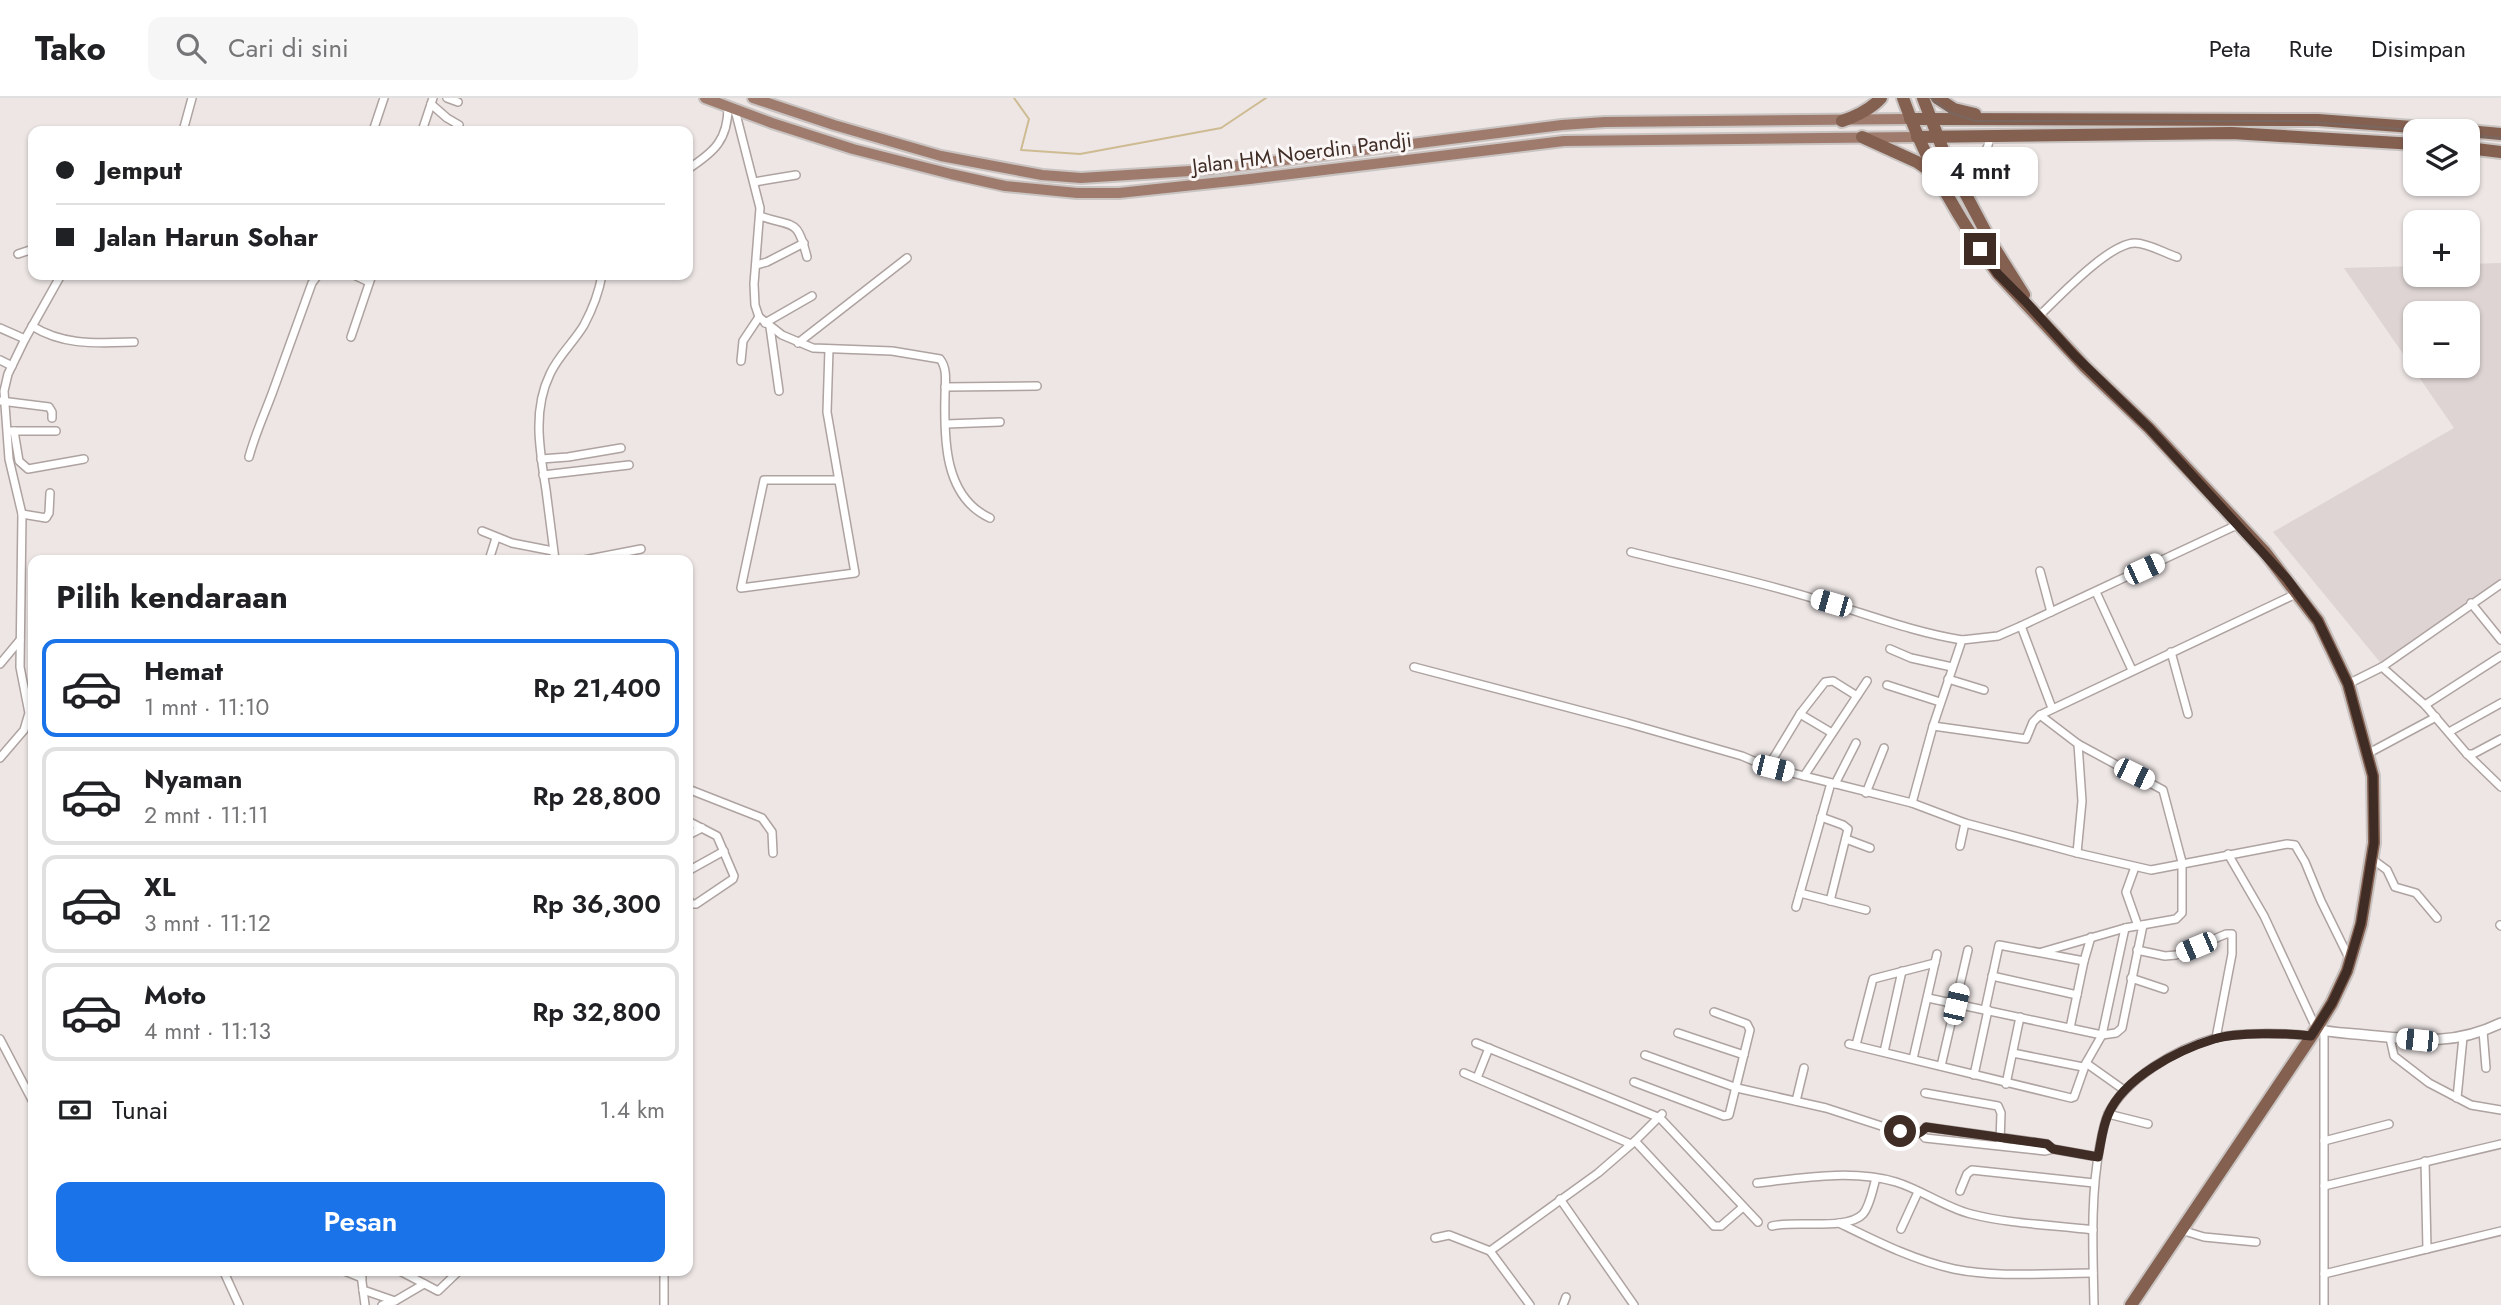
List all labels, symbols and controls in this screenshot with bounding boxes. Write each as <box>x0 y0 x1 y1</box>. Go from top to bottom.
search box <box>148 17 638 80</box>
text: Tako <box>35 25 106 72</box>
icon: search <box>172 29 210 67</box>
text: Cari di sini <box>228 29 349 67</box>
text: Peta <box>2209 31 2251 66</box>
text: Rute <box>2289 31 2333 66</box>
text: Disimpan <box>2371 31 2466 66</box>
map controls <box>2403 119 2480 378</box>
button: layers <box>2403 119 2480 196</box>
street label: Jalan HM Noerdin Pandji <box>1188 125 1413 182</box>
callout: 4 mnt <box>1922 148 2038 197</box>
text: Jemput <box>98 151 182 189</box>
text: 4 mnt <box>1950 154 2010 188</box>
button: + <box>2403 210 2480 287</box>
text: Jalan Harun Sohar <box>98 218 318 256</box>
route end <box>1964 233 1996 265</box>
button: − <box>2403 301 2480 378</box>
car <box>2121 551 2168 587</box>
text: Pilih kendaraan <box>56 574 288 620</box>
car <box>1808 587 1855 619</box>
text: Hemat <box>144 652 223 690</box>
icon: car <box>60 657 123 720</box>
text: Rp 21,400 <box>533 669 661 707</box>
text: 1 mnt · 11:10 <box>144 690 269 724</box>
car <box>1751 753 1796 783</box>
car <box>2111 755 2158 793</box>
text: Nyaman <box>144 760 243 798</box>
icon: car <box>60 765 123 828</box>
text: Rp 28,800 <box>532 777 661 815</box>
text: 2 mnt · 11:11 <box>144 798 269 832</box>
text: XL <box>144 868 176 906</box>
icon: car <box>60 873 123 936</box>
text: Rp 36,300 <box>532 885 661 923</box>
text: 3 mnt · 11:12 <box>144 906 271 940</box>
car <box>2173 929 2220 965</box>
text: Moto <box>144 976 206 1014</box>
icon: car <box>60 981 123 1044</box>
car <box>1942 981 1971 1027</box>
text: Rp 32,800 <box>532 993 661 1031</box>
text: 4 mnt · 11:13 <box>144 1014 271 1048</box>
car <box>2396 1027 2439 1053</box>
icon: cash <box>56 1091 94 1129</box>
text: Tunai <box>112 1091 169 1129</box>
text: 1.4 km <box>599 1093 665 1127</box>
route start <box>1884 1115 1916 1147</box>
button: Pesan <box>56 1182 665 1262</box>

